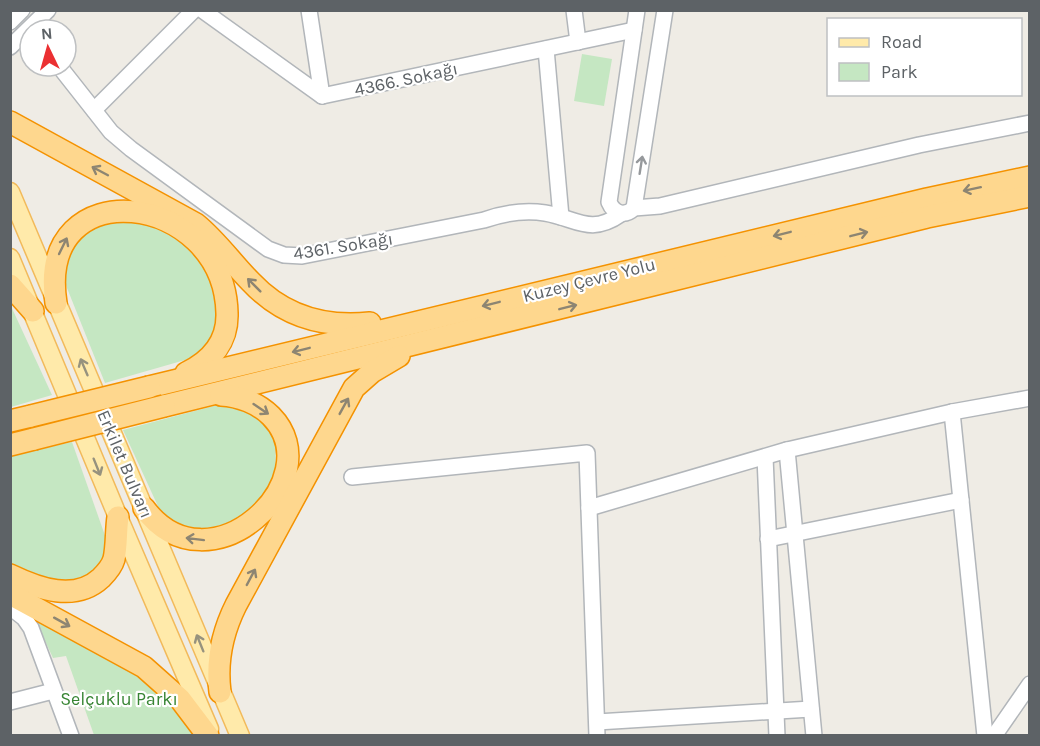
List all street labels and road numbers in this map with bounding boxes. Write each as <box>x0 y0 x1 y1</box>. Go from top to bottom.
street label: 4366. Sokağı <box>352 57 460 101</box>
street label: 4361. Sokağı <box>292 227 394 265</box>
street label: Kuzey Çevre Yolu <box>520 253 658 307</box>
street label: Erkilet Bulvarı <box>92 407 158 521</box>

